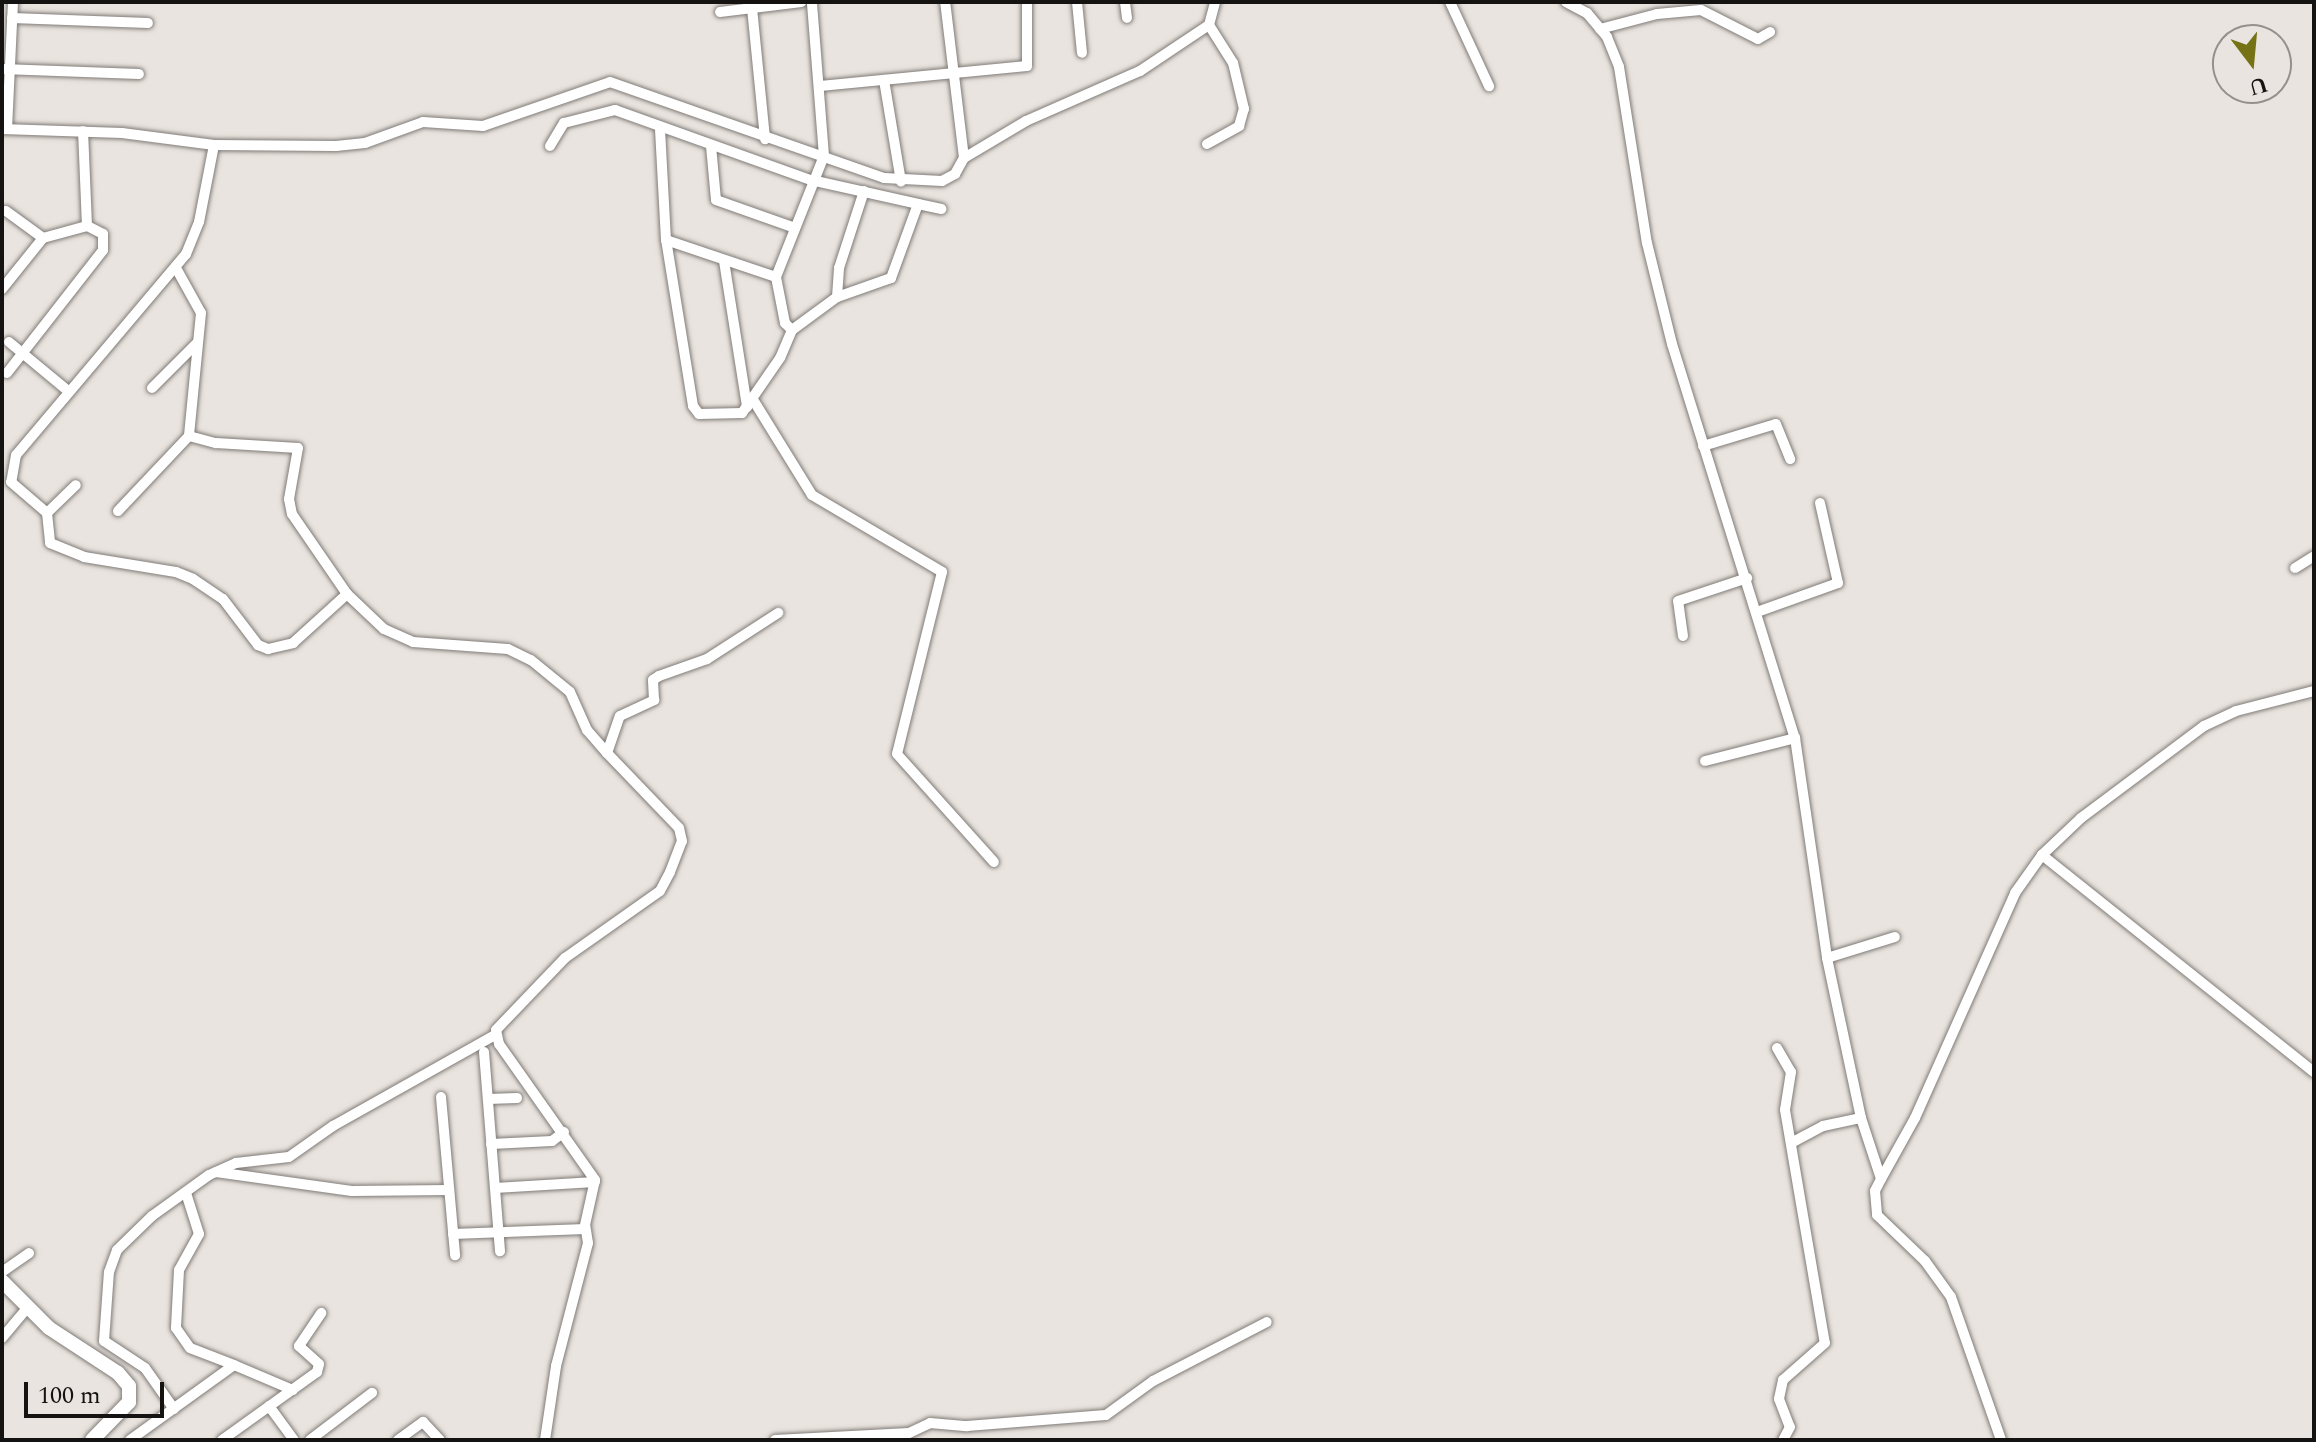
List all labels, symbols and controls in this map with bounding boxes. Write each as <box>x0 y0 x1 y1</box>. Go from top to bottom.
north arrow <box>2212 24 2292 104</box>
text: U <box>2245 67 2272 104</box>
scale bar <box>28 1366 168 1416</box>
text: 100 m <box>38 1378 101 1414</box>

